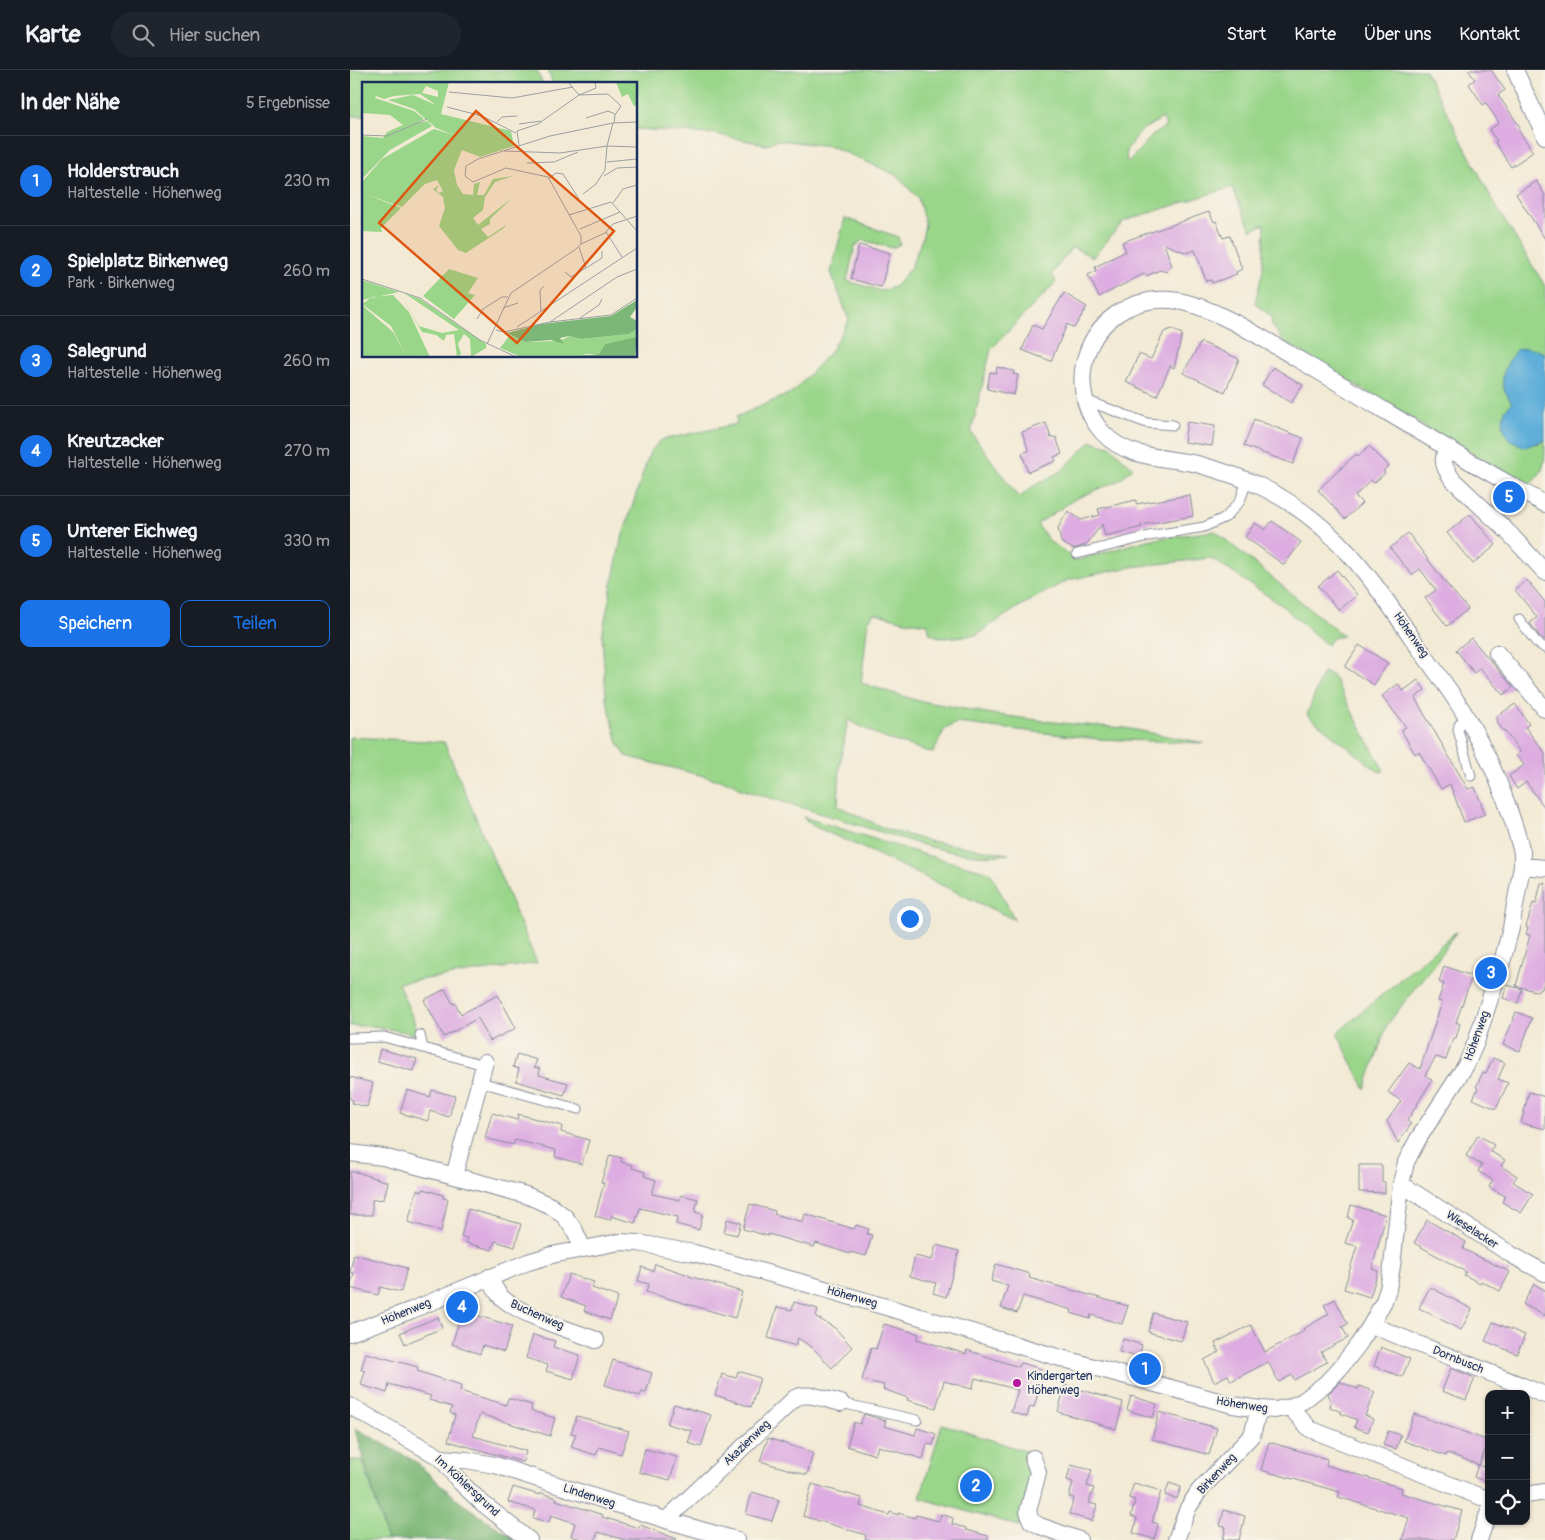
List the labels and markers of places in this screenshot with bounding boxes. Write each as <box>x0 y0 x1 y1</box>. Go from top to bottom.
pin: 5 <box>1493 478 1525 516</box>
pin: 3 <box>1475 954 1507 992</box>
pin: 4 <box>446 1288 478 1326</box>
pin: 1 <box>1129 1350 1161 1388</box>
place label: Kindergarten Höhenweg <box>1027 1369 1093 1398</box>
marker: Kindergarten Höhenweg <box>1011 1377 1023 1389</box>
pin: 2 <box>960 1467 992 1505</box>

